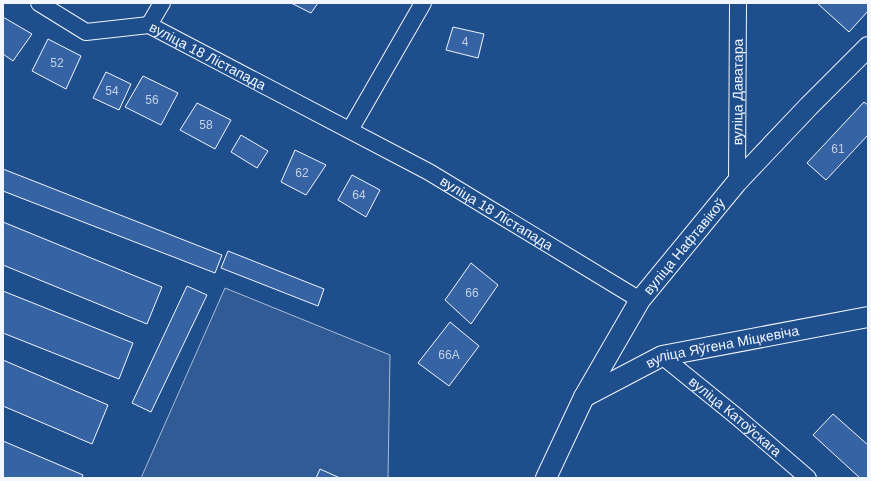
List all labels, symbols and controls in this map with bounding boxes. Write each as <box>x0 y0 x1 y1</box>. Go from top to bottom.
street label: вуліца 18 Лістапада <box>147 19 269 93</box>
house number: 4 <box>462 35 469 49</box>
street label: вуліца Даватара <box>729 38 746 145</box>
house number: 52 <box>50 56 64 70</box>
house number: 54 <box>105 84 119 98</box>
house number: 56 <box>145 93 159 107</box>
house number: 58 <box>199 118 213 132</box>
house number: 61 <box>831 142 845 156</box>
house number: 62 <box>295 166 309 180</box>
street label: вуліца 18 Лістапада <box>437 173 556 253</box>
house number: 64 <box>352 188 366 202</box>
street label: вуліца Нафтавікоў <box>640 195 728 298</box>
house number: 66 <box>465 286 479 300</box>
street label: вуліца Яўгена Міцкевіча <box>643 322 800 371</box>
house number: 66А <box>438 348 460 362</box>
street label: вуліца Катоўскага <box>686 373 785 460</box>

